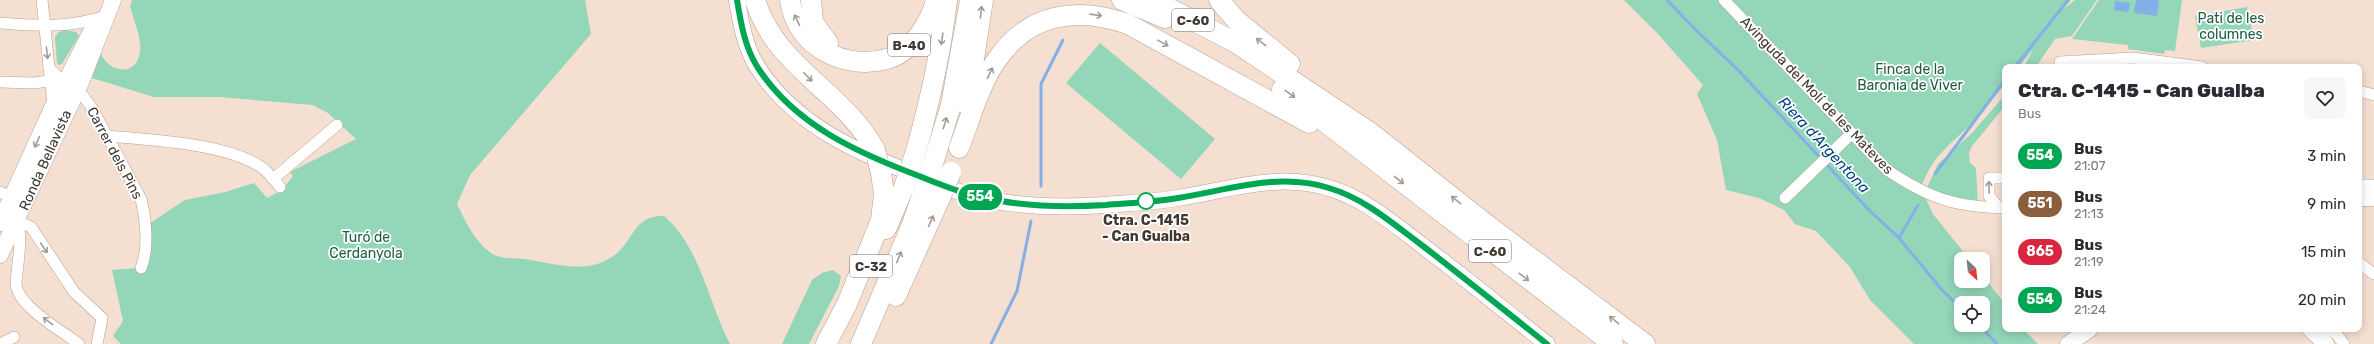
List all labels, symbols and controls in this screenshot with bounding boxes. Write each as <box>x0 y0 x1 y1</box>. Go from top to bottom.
one-way arrow <box>977 6 985 19</box>
road number: C-60 <box>1172 9 1214 31</box>
park label: Pati de les columnes <box>2198 10 2264 43</box>
one-way arrow <box>1089 11 1102 19</box>
street label: Avinguda del Molí de les Mateves <box>1737 13 1897 178</box>
one-way arrow <box>793 14 800 26</box>
one-way arrow <box>938 32 946 45</box>
road number: B-40 <box>888 34 930 56</box>
one-way arrow <box>1256 37 1267 46</box>
one-way arrow <box>1157 39 1169 47</box>
one-way arrow <box>43 46 51 59</box>
park label: Finca de la Baronia de Viver <box>1857 61 1964 94</box>
one-way arrow <box>987 67 994 79</box>
one-way arrow <box>803 72 813 82</box>
button: heart <box>2304 77 2346 119</box>
text: Ctra. C-1415 - Can Gualba <box>2018 79 2265 102</box>
one-way arrow <box>1284 90 1295 99</box>
water label: Riera d'Argentona <box>1775 93 1874 197</box>
street label: Carrer dels Pins <box>83 104 146 202</box>
text: Bus <box>2018 106 2041 121</box>
street label: Ronda Bellavista <box>16 107 75 213</box>
one-way arrow <box>942 117 949 130</box>
one-way arrow <box>33 135 40 147</box>
text: Bus <box>2074 140 2102 158</box>
text: 554 <box>2026 147 2054 164</box>
text: 3 min <box>2307 147 2346 165</box>
text: 21:07 <box>2074 158 2105 173</box>
one-way arrow <box>1393 176 1404 184</box>
one-way arrow <box>1985 181 1993 194</box>
line badge: 554 <box>957 184 1003 210</box>
text: 554 <box>966 188 994 205</box>
text: Bus <box>2074 188 2102 206</box>
marker: Ctra. C-1415 - Can Gualba <box>1137 192 1155 210</box>
text: 551 <box>2028 195 2052 212</box>
text: 9 min <box>2307 195 2346 213</box>
one-way arrow <box>1450 196 1461 205</box>
text: 21:13 <box>2074 206 2104 221</box>
place label: Ctra. C-1415 - Can Gualba <box>1102 212 1190 245</box>
one-way arrow <box>928 215 935 227</box>
park label: Turó de Cerdanyola <box>329 229 403 262</box>
text: Bus <box>2074 236 2102 254</box>
road number: C-60 <box>1469 240 1511 262</box>
one-way arrow <box>40 242 48 253</box>
text: 865 <box>2026 243 2054 260</box>
text: 15 min <box>2301 243 2346 261</box>
one-way arrow <box>895 251 903 263</box>
north arrow <box>1954 252 1990 288</box>
map controls <box>1954 252 1990 332</box>
text: 21:19 <box>2074 254 2104 269</box>
road number: C-32 <box>850 255 892 277</box>
one-way arrow <box>1518 273 1529 281</box>
text: Bus <box>2074 284 2102 302</box>
text: 554 <box>2026 291 2054 308</box>
text: 20 min <box>2298 291 2346 309</box>
button: locate <box>1954 296 1990 332</box>
text: 21:24 <box>2074 302 2106 317</box>
one-way arrow <box>1609 316 1620 324</box>
one-way arrow <box>43 317 54 325</box>

